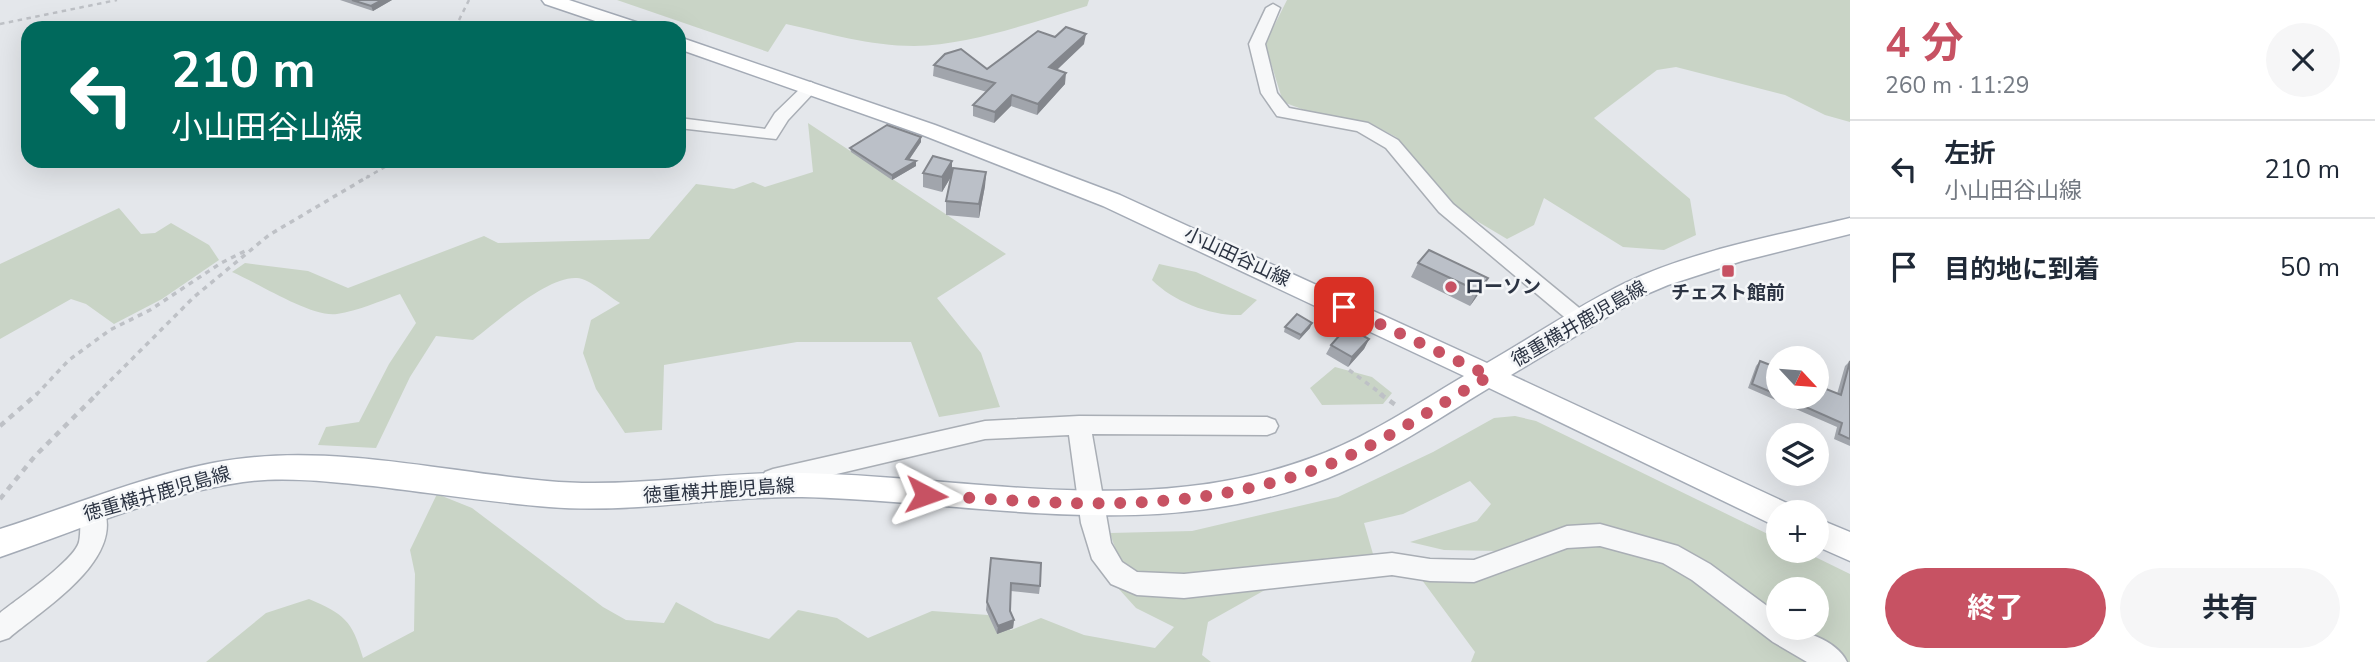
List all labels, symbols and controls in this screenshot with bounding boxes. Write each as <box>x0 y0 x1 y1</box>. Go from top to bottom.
text: 4 分 <box>1885 15 1964 72</box>
button: close <box>2266 23 2340 97</box>
text: 210 m <box>171 37 315 104</box>
icon: left <box>56 49 147 140</box>
text: 260 m · 11:29 <box>1885 70 2030 101</box>
text: 小山田谷山線 <box>171 106 363 149</box>
text: 左折 <box>1944 136 1996 171</box>
icon: left <box>1885 150 1923 188</box>
text: 210 m <box>2264 152 2340 187</box>
text: 小山田谷山線 <box>1944 175 2082 206</box>
street label: 小山田谷山線 <box>1180 221 1294 293</box>
icon: arrive <box>1885 248 1923 286</box>
text: 50 m <box>2280 250 2340 285</box>
text: 目的地に到着 <box>1944 252 2100 287</box>
marker: チェスト館前 <box>1720 263 1736 279</box>
place label: ローソン <box>1465 274 1541 300</box>
street label: 徳重横井鹿児島線 <box>1507 275 1651 373</box>
pin <box>1314 277 1374 337</box>
marker: ローソン <box>1443 279 1459 295</box>
place label: チェスト館前 <box>1671 280 1785 306</box>
icon: arrive <box>1325 288 1363 326</box>
north arrow <box>1766 346 1829 410</box>
map controls <box>1766 346 1829 640</box>
button: layers <box>1766 423 1829 486</box>
position arrow <box>889 458 963 532</box>
street label: 徳重横井鹿児島線 <box>80 461 234 527</box>
street label: 徳重横井鹿児島線 <box>642 473 796 509</box>
button: + <box>1766 500 1829 563</box>
button: 終了 <box>1885 568 2106 648</box>
button: 共有 <box>2120 568 2340 648</box>
button: − <box>1766 577 1829 640</box>

